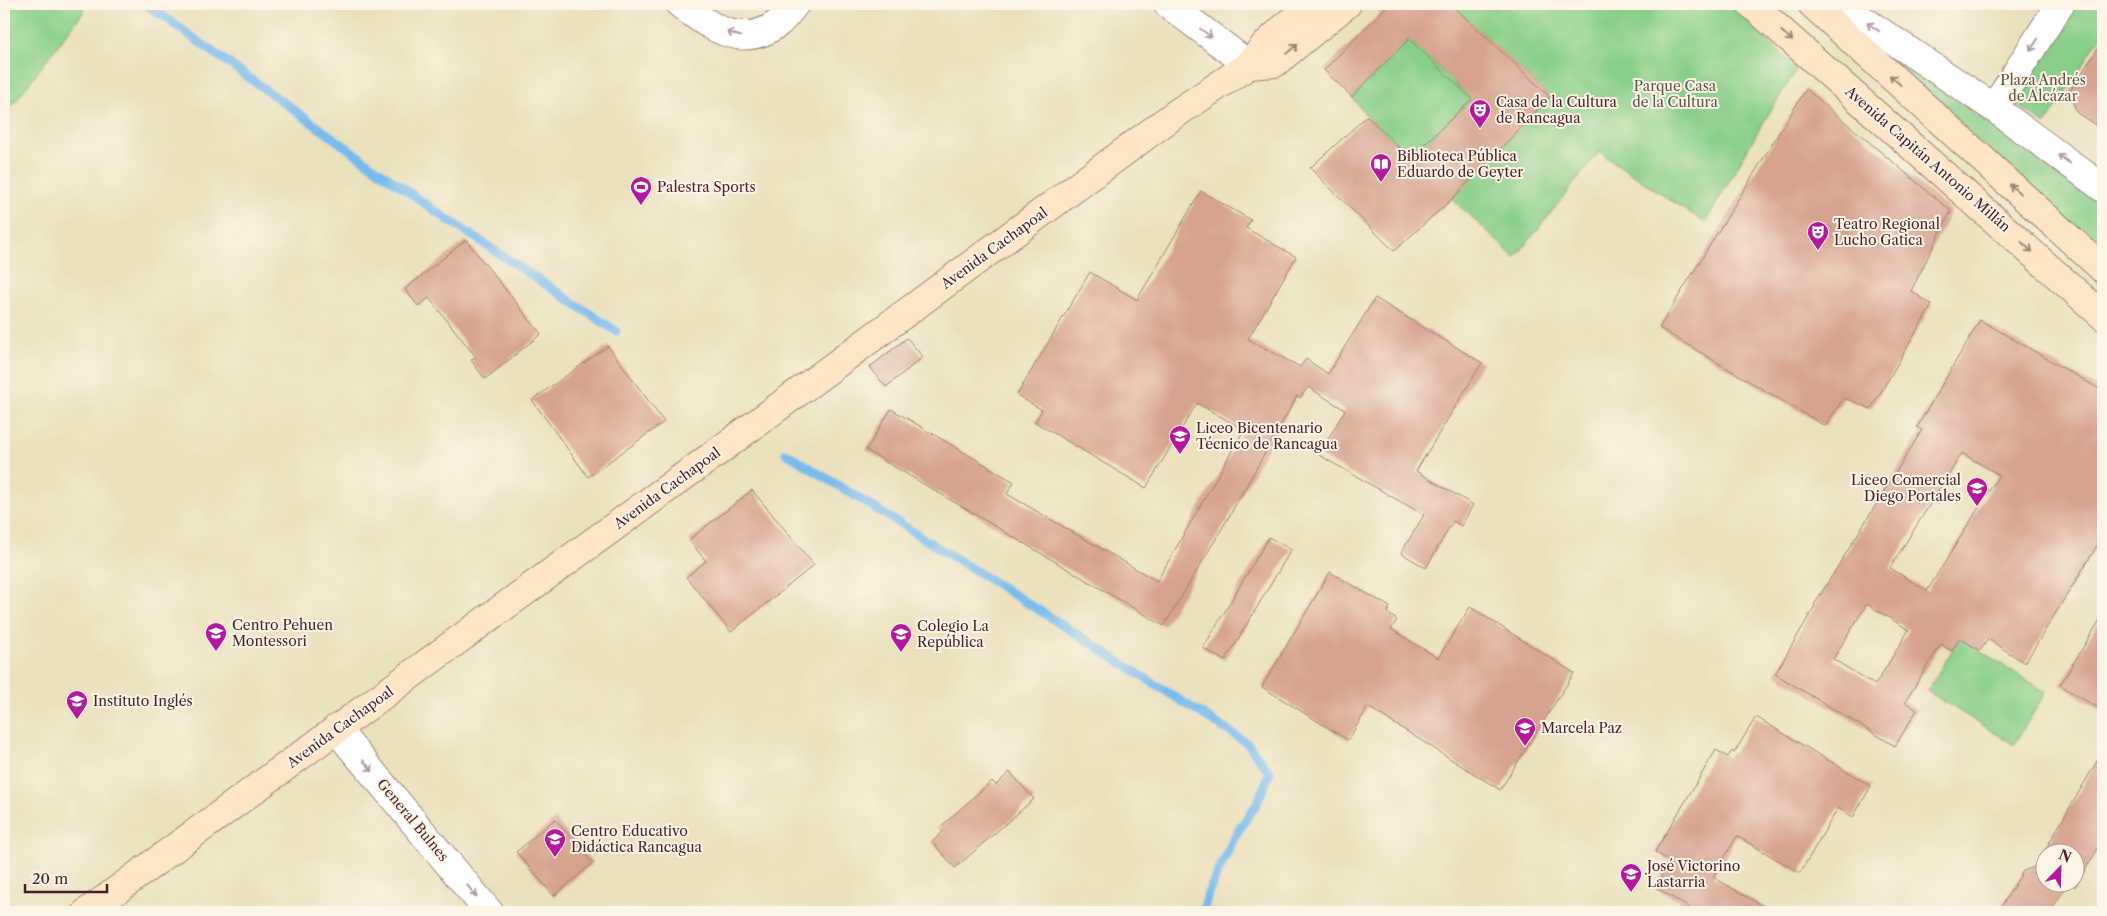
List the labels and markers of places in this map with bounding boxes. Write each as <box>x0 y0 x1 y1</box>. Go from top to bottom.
place label: Casa de la Cultura de Rancagua <box>1496 93 1617 127</box>
theatre icon: Casa de la Cultura de Rancagua <box>1468 98 1492 129</box>
place label: Biblioteca Pública Eduardo de Geyter <box>1397 147 1523 181</box>
library icon: Biblioteca Pública Eduardo de Geyter <box>1369 152 1393 183</box>
sports icon: Palestra Sports <box>629 175 653 206</box>
place label: Palestra Sports <box>657 178 756 196</box>
place label: Teatro Regional Lucho Gatica <box>1834 215 1940 249</box>
theatre icon: Teatro Regional Lucho Gatica <box>1806 220 1830 251</box>
place label: Liceo Bicentenario Técnico de Rancagua <box>1196 419 1338 453</box>
school or university icon: Liceo Bicentenario Técnico de Rancagua <box>1168 424 1192 455</box>
place label: Liceo Comercial Diego Portales <box>1851 471 1961 505</box>
school or university icon: Liceo Comercial Diego Portales <box>1965 476 1989 507</box>
place label: Centro Pehuen Montessori <box>232 616 333 650</box>
place label: Colegio La República <box>917 617 990 651</box>
school or university icon: Centro Pehuen Montessori <box>204 621 228 652</box>
school or university icon: Colegio La República <box>889 622 913 653</box>
school or university icon: Instituto Inglés <box>65 689 89 720</box>
place label: Instituto Inglés <box>93 692 193 710</box>
school or university icon: Marcela Paz <box>1513 716 1537 747</box>
place label: Marcela Paz <box>1541 719 1622 737</box>
place label: Centro Educativo Didáctica Rancagua <box>571 822 703 856</box>
school or university icon: Centro Educativo Didáctica Rancagua <box>543 827 567 858</box>
place label: José Victorino Lastarria <box>1645 857 1740 891</box>
school or university icon: José Victorino Lastarria <box>1619 862 1643 893</box>

